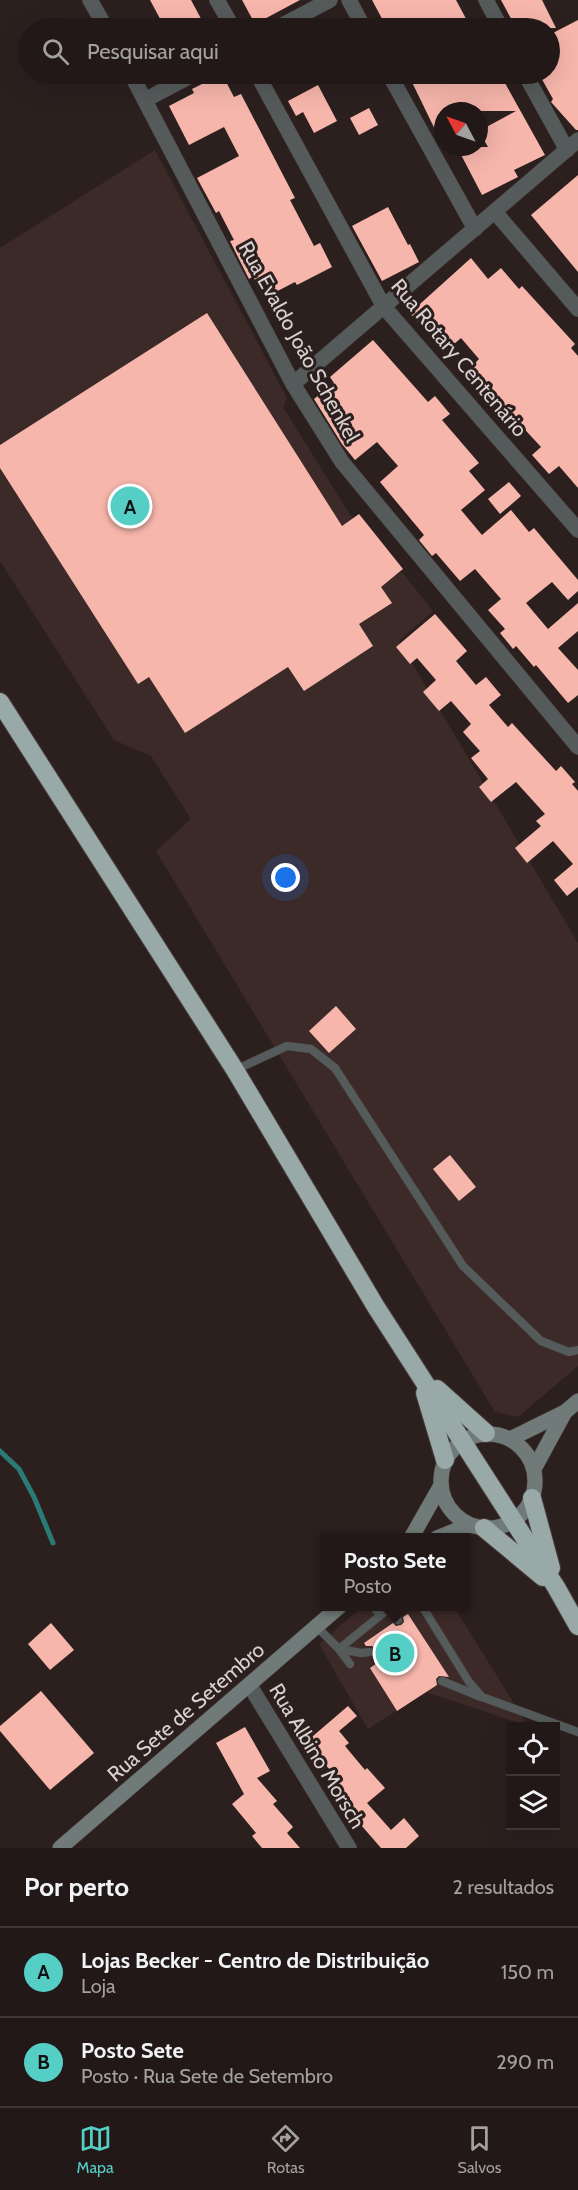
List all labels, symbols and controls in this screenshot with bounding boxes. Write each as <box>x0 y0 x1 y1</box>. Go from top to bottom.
search box <box>18 18 560 84</box>
icon: search <box>39 35 72 68</box>
text: Pesquisar aqui <box>87 38 219 65</box>
north arrow <box>434 102 488 156</box>
street label: Rua Evaldo João Schenkel <box>234 237 365 447</box>
street label: Rua Rotary Centenário <box>386 274 533 442</box>
pin: A <box>110 484 150 528</box>
your location <box>271 863 300 892</box>
popup <box>320 1533 470 1611</box>
text: Posto Sete <box>344 1547 446 1574</box>
text: Posto <box>344 1574 392 1598</box>
pin: B <box>376 1630 414 1676</box>
street label: Rua Sete de Setembro <box>102 1637 269 1787</box>
street label: Rua Albino Morsch <box>264 1679 371 1833</box>
map controls <box>506 1722 560 1830</box>
button: locate <box>506 1722 560 1776</box>
button: layers <box>506 1776 560 1830</box>
text: Por perto <box>24 1871 129 1903</box>
text: 2 resultados <box>453 1875 554 1899</box>
text: Lojas Becker - Centro de Distribuição <box>81 1947 429 1974</box>
text: A <box>37 1960 50 1984</box>
text: 150 m <box>501 1960 554 1984</box>
text: Loja <box>81 1974 116 1998</box>
text: Posto Sete <box>81 2037 184 2064</box>
text: B <box>37 2050 50 2074</box>
text: 290 m <box>496 2050 554 2074</box>
text: Posto · Rua Sete de Setembro <box>81 2064 333 2088</box>
tab: Mapa <box>77 2122 114 2177</box>
tab: Rotas <box>267 2122 305 2177</box>
tab: Salvos <box>458 2122 501 2177</box>

